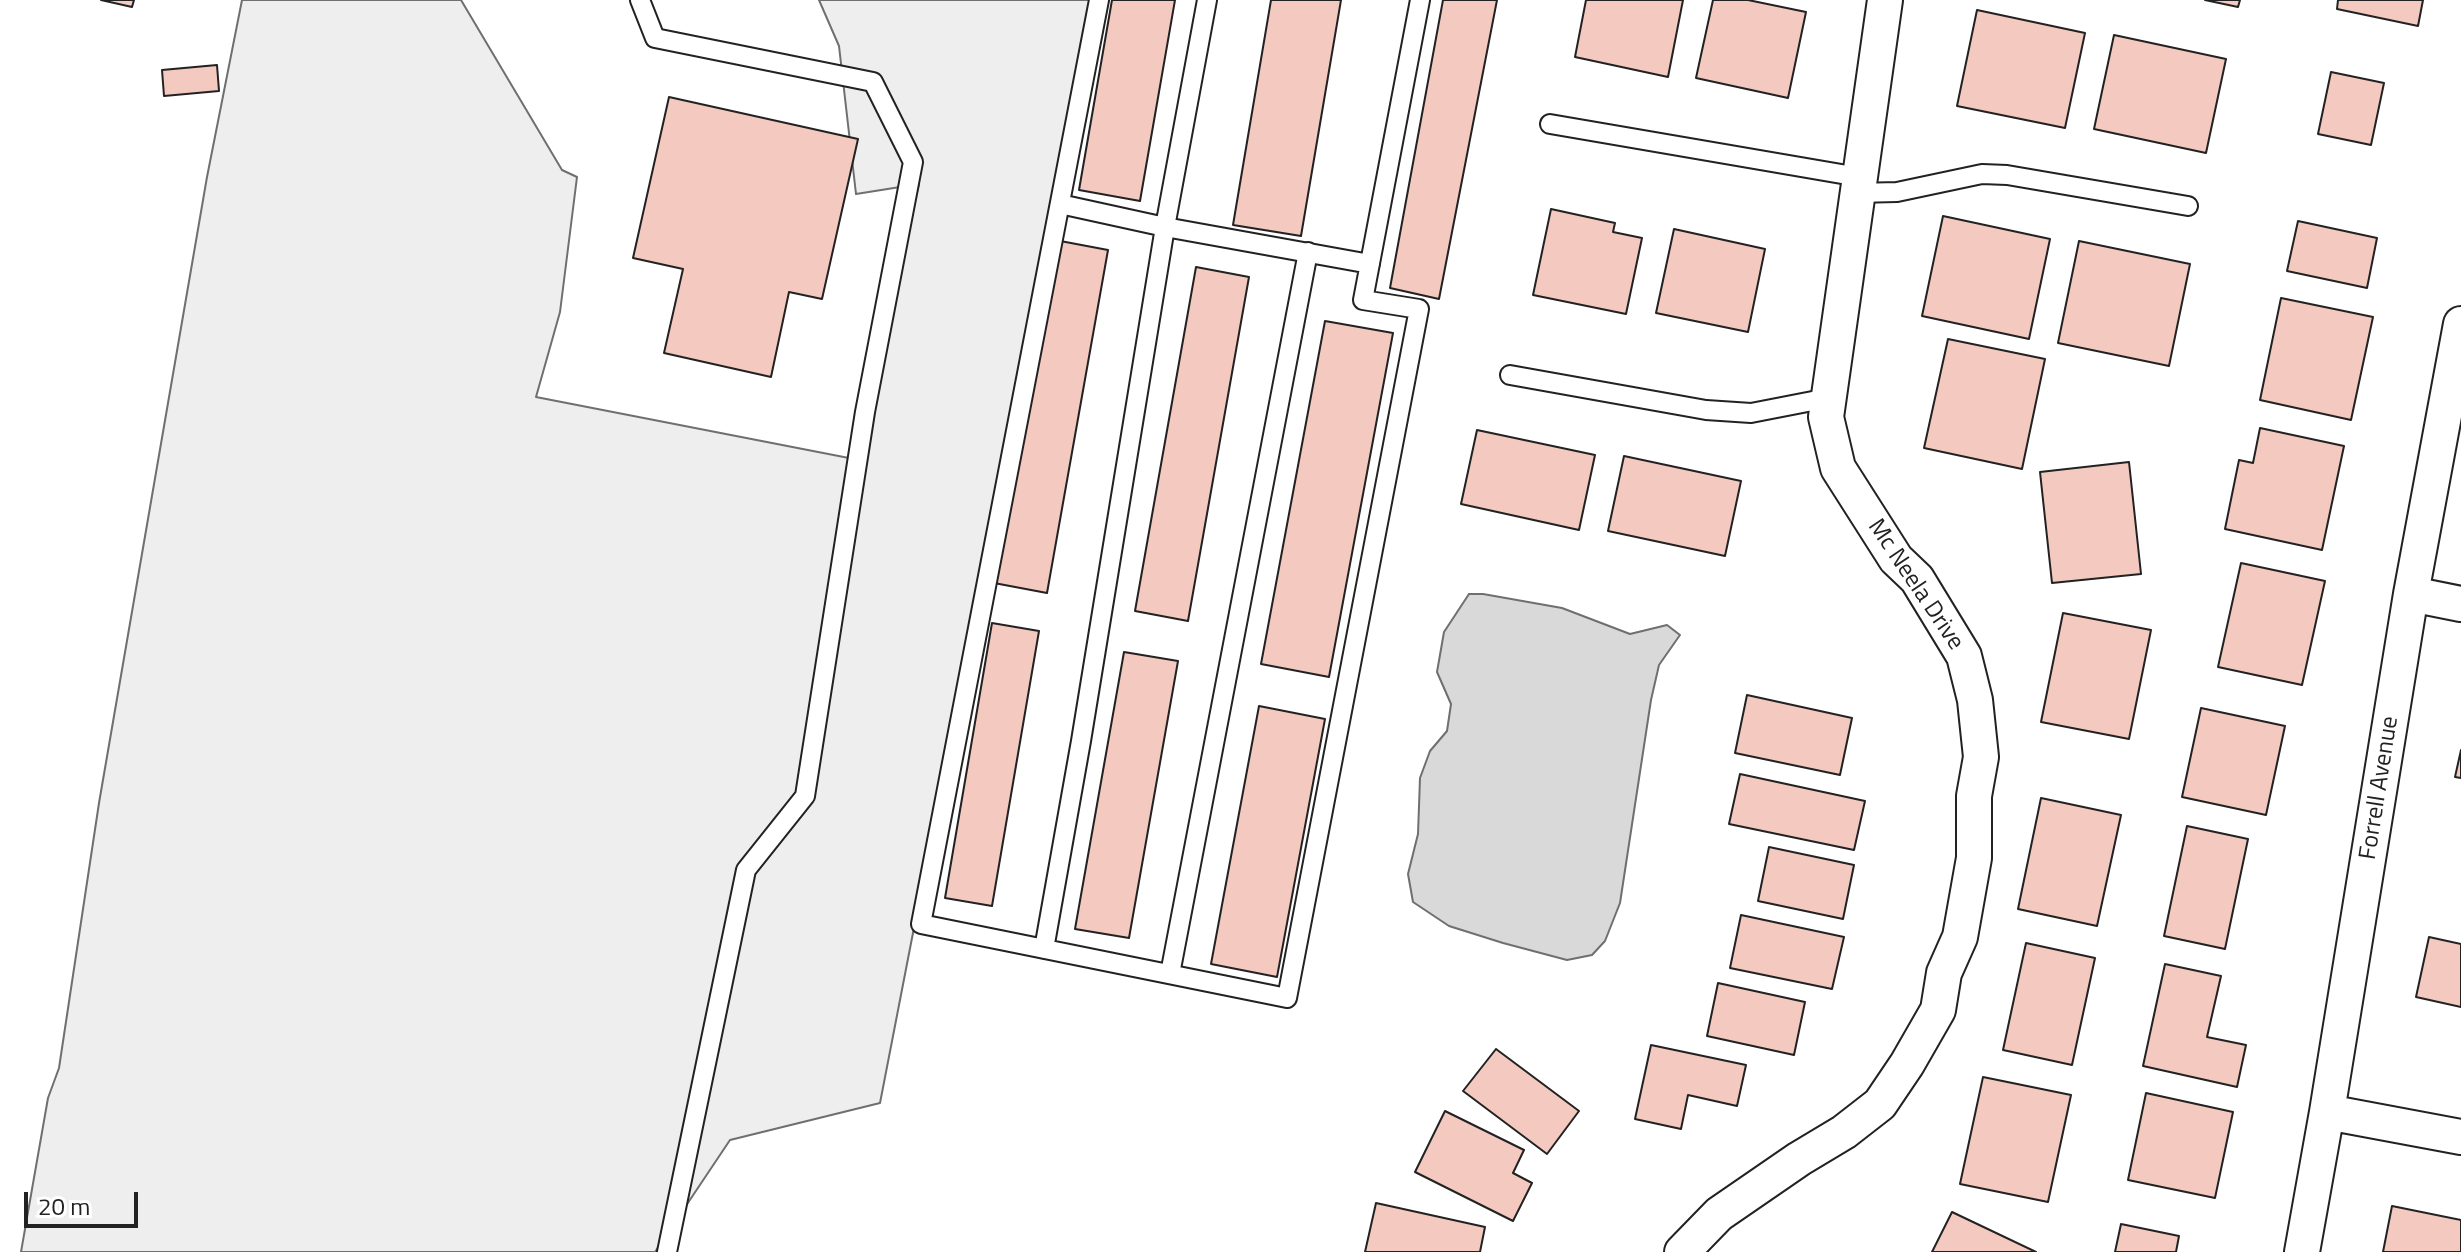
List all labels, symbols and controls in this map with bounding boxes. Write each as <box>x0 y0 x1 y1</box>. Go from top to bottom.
street label: Mc Neela Drive <box>1861 514 1969 656</box>
street label: Forrell Avenue <box>2354 714 2406 862</box>
scale bar <box>28 1176 142 1226</box>
text: 20 m <box>38 1188 90 1224</box>

